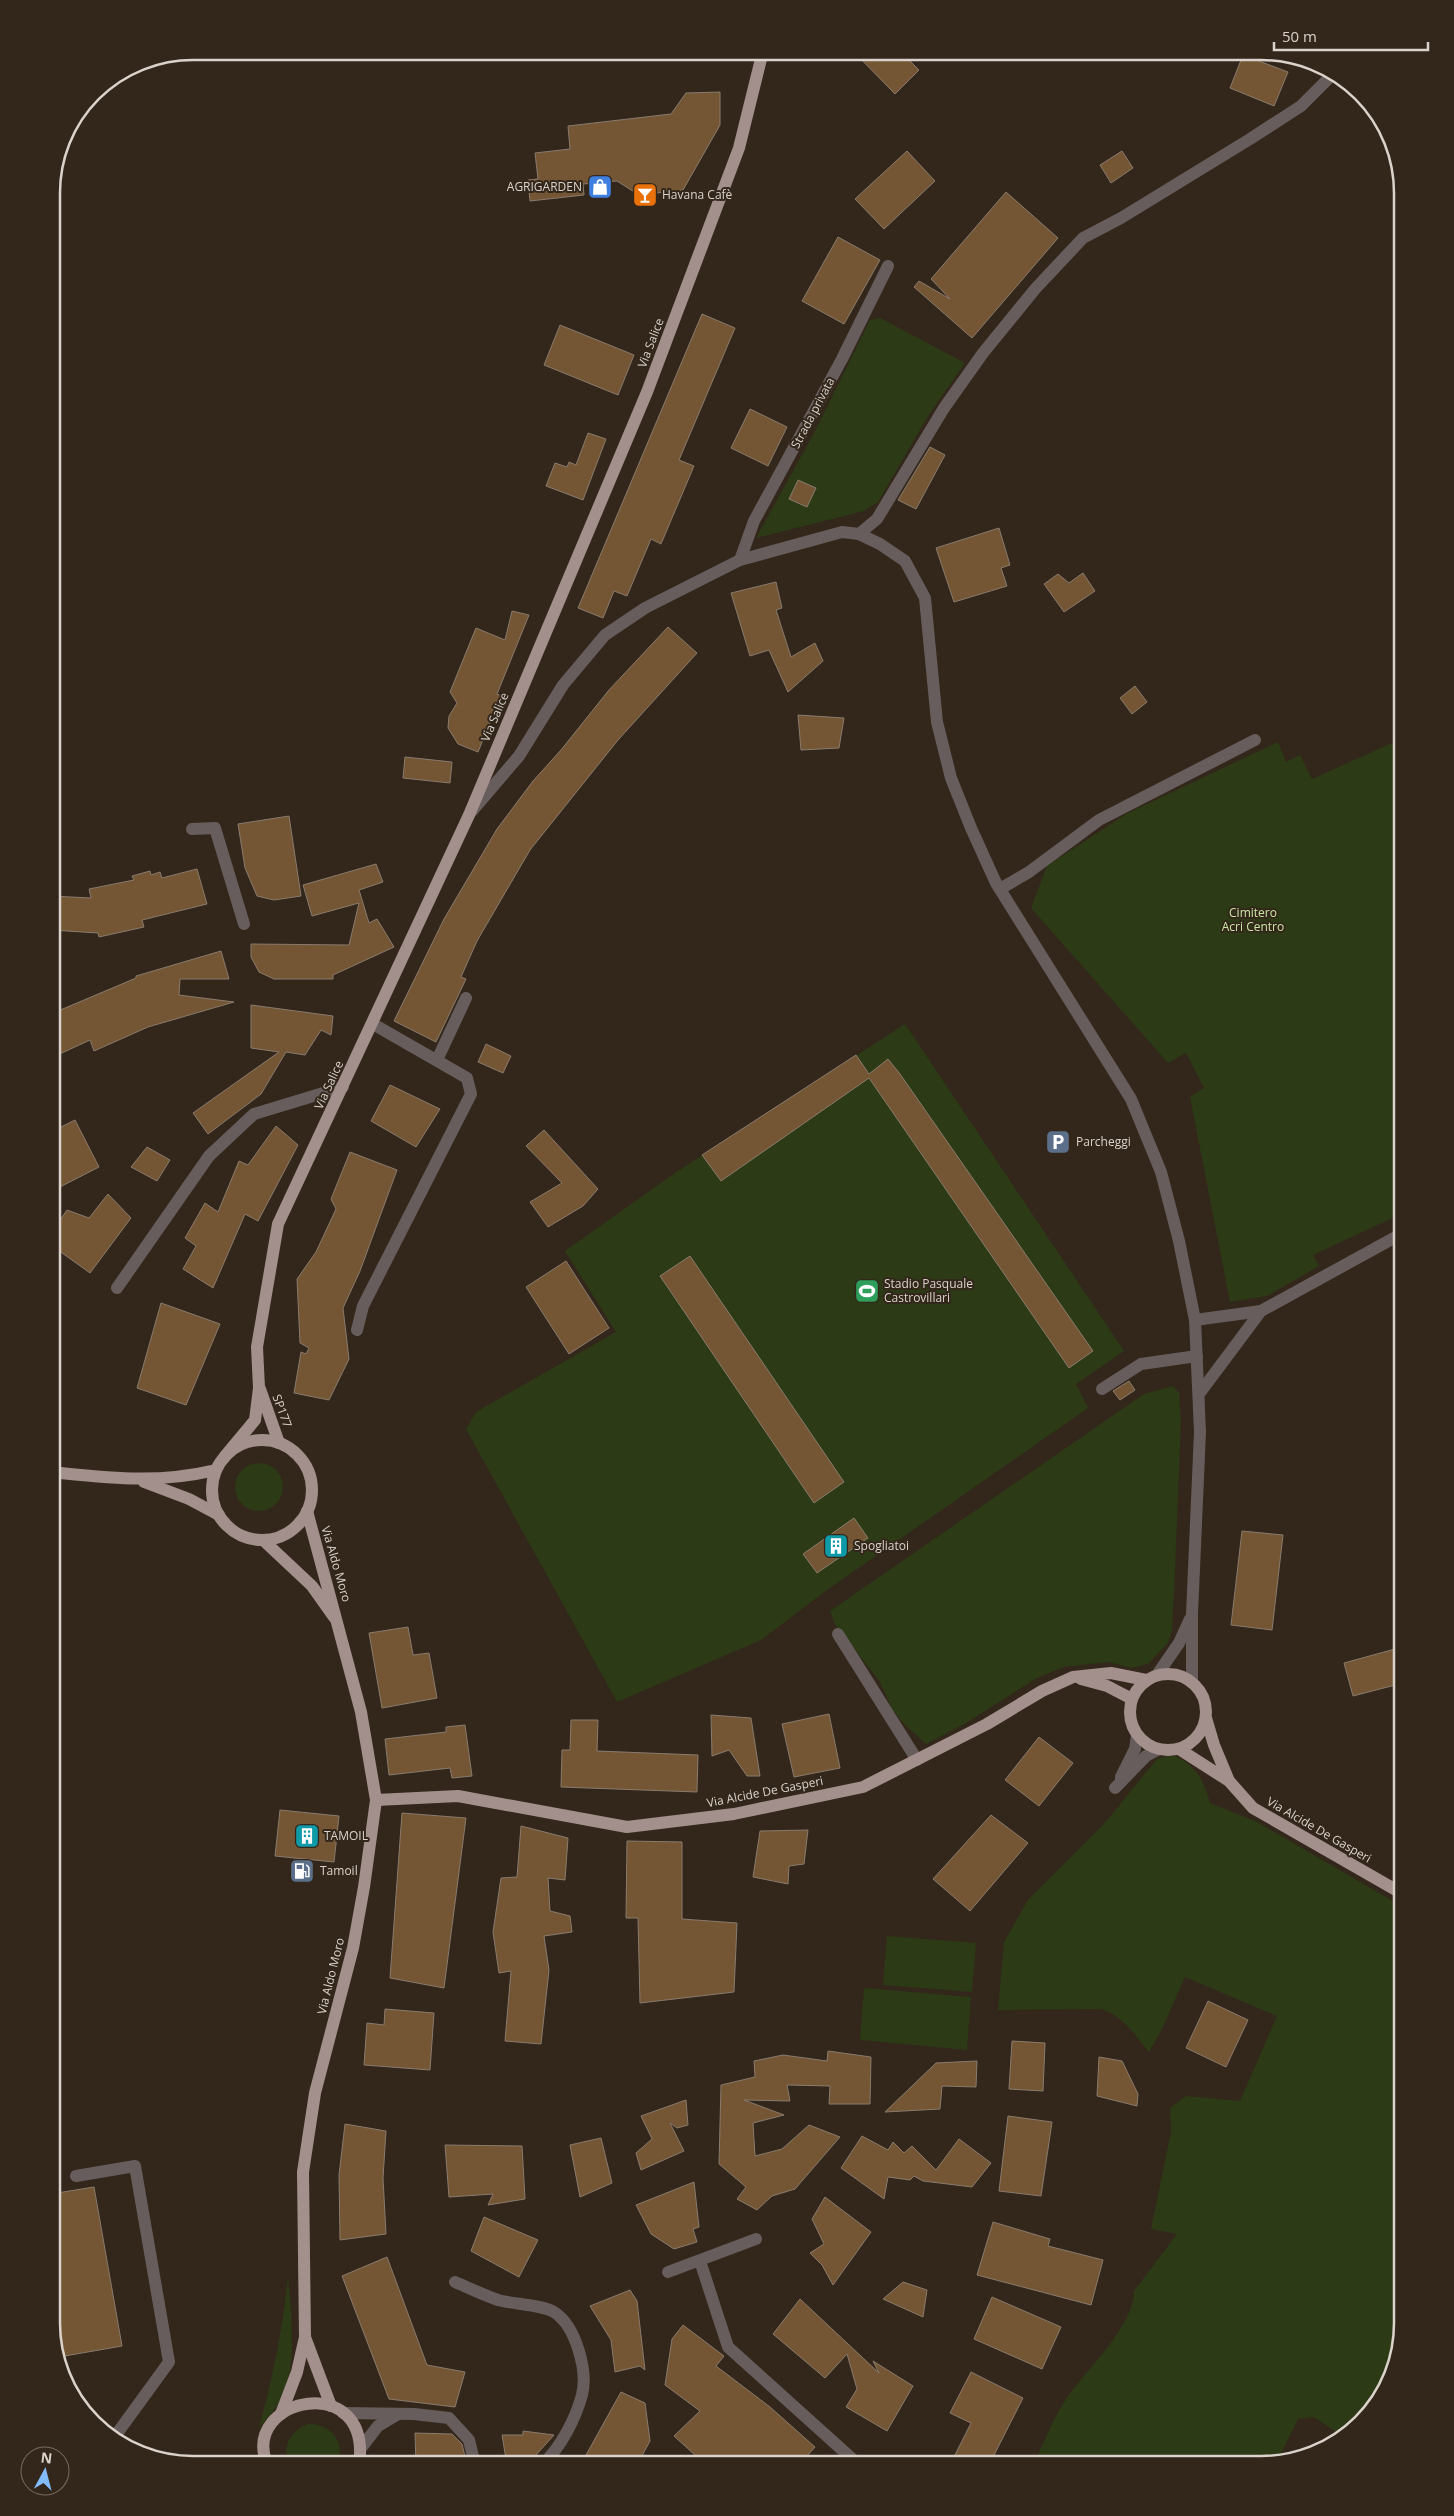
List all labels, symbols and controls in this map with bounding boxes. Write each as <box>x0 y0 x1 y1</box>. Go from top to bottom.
scale bar <box>1274 20 1428 52</box>
text: 50 m <box>1282 26 1317 46</box>
shop icon: AGRIGARDEN <box>587 174 613 200</box>
place label: AGRIGARDEN <box>507 178 582 195</box>
bar icon: Havana Cafè <box>632 182 658 208</box>
place label: Havana Cafè <box>662 186 733 203</box>
street label: Via Salice <box>633 315 668 370</box>
street label: Strada privata <box>787 374 838 451</box>
street label: Via Salice <box>477 689 513 744</box>
park label: Cimitero Acri Centro <box>1222 904 1284 935</box>
street label: Via Salice <box>310 1058 347 1112</box>
parking icon: Parcheggi <box>1045 1129 1071 1155</box>
place label: Parcheggi <box>1076 1133 1131 1150</box>
place label: Stadio Pasquale Castrovillari <box>884 1275 973 1306</box>
sports icon: Stadio Pasquale Castrovillari <box>854 1278 880 1304</box>
street label: SP177 <box>269 1392 296 1430</box>
street label: Via Aldo Moro <box>318 1524 355 1604</box>
building icon: Spogliatoi <box>823 1533 849 1559</box>
place label: Spogliatoi <box>854 1537 909 1554</box>
street label: Via Alcide De Gasperi <box>705 1772 825 1811</box>
street label: Via Alcide De Gasperi <box>1264 1793 1375 1866</box>
building icon: TAMOIL <box>294 1823 320 1849</box>
place label: TAMOIL <box>324 1827 368 1844</box>
fuel station icon: Tamoil <box>289 1858 315 1884</box>
place label: Tamoil <box>320 1862 358 1879</box>
street label: Via Aldo Moro <box>313 1936 348 2016</box>
north arrow <box>20 2446 70 2496</box>
text: N <box>40 2447 53 2468</box>

